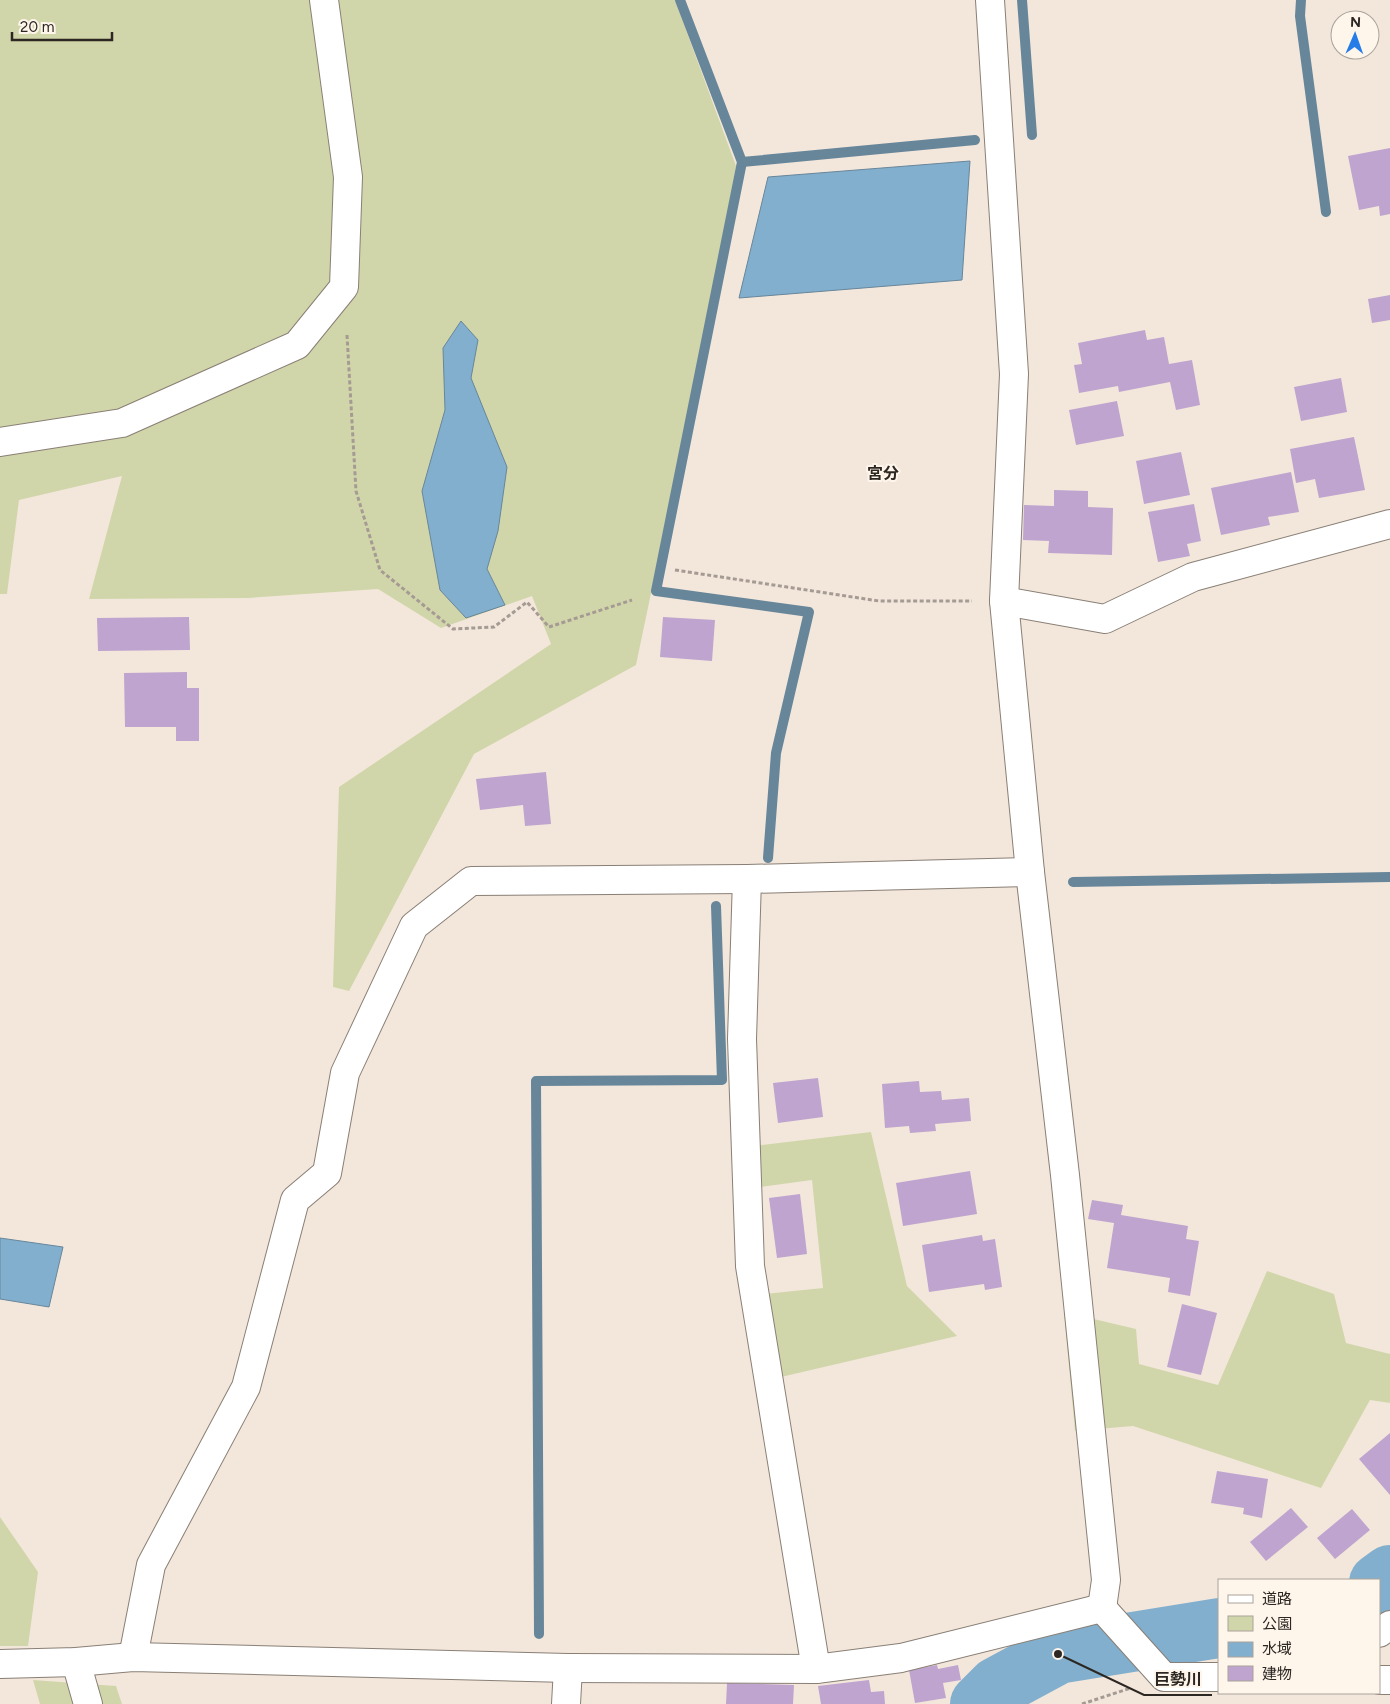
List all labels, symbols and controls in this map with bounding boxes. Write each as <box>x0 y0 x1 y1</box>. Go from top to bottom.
scale bar <box>12 10 112 42</box>
north arrow <box>1330 10 1380 60</box>
text: N <box>1350 14 1361 31</box>
text: 20 m <box>20 18 54 36</box>
district label: 宮分 <box>867 464 899 483</box>
legend <box>1218 1579 1380 1694</box>
text: 道路 <box>1262 1590 1292 1608</box>
text: 公園 <box>1262 1615 1292 1633</box>
text: 水域 <box>1262 1640 1292 1658</box>
callout: 巨勢川 <box>1144 1664 1212 1695</box>
text: 建物 <box>1262 1665 1292 1683</box>
text: 巨勢川 <box>1154 1670 1202 1689</box>

